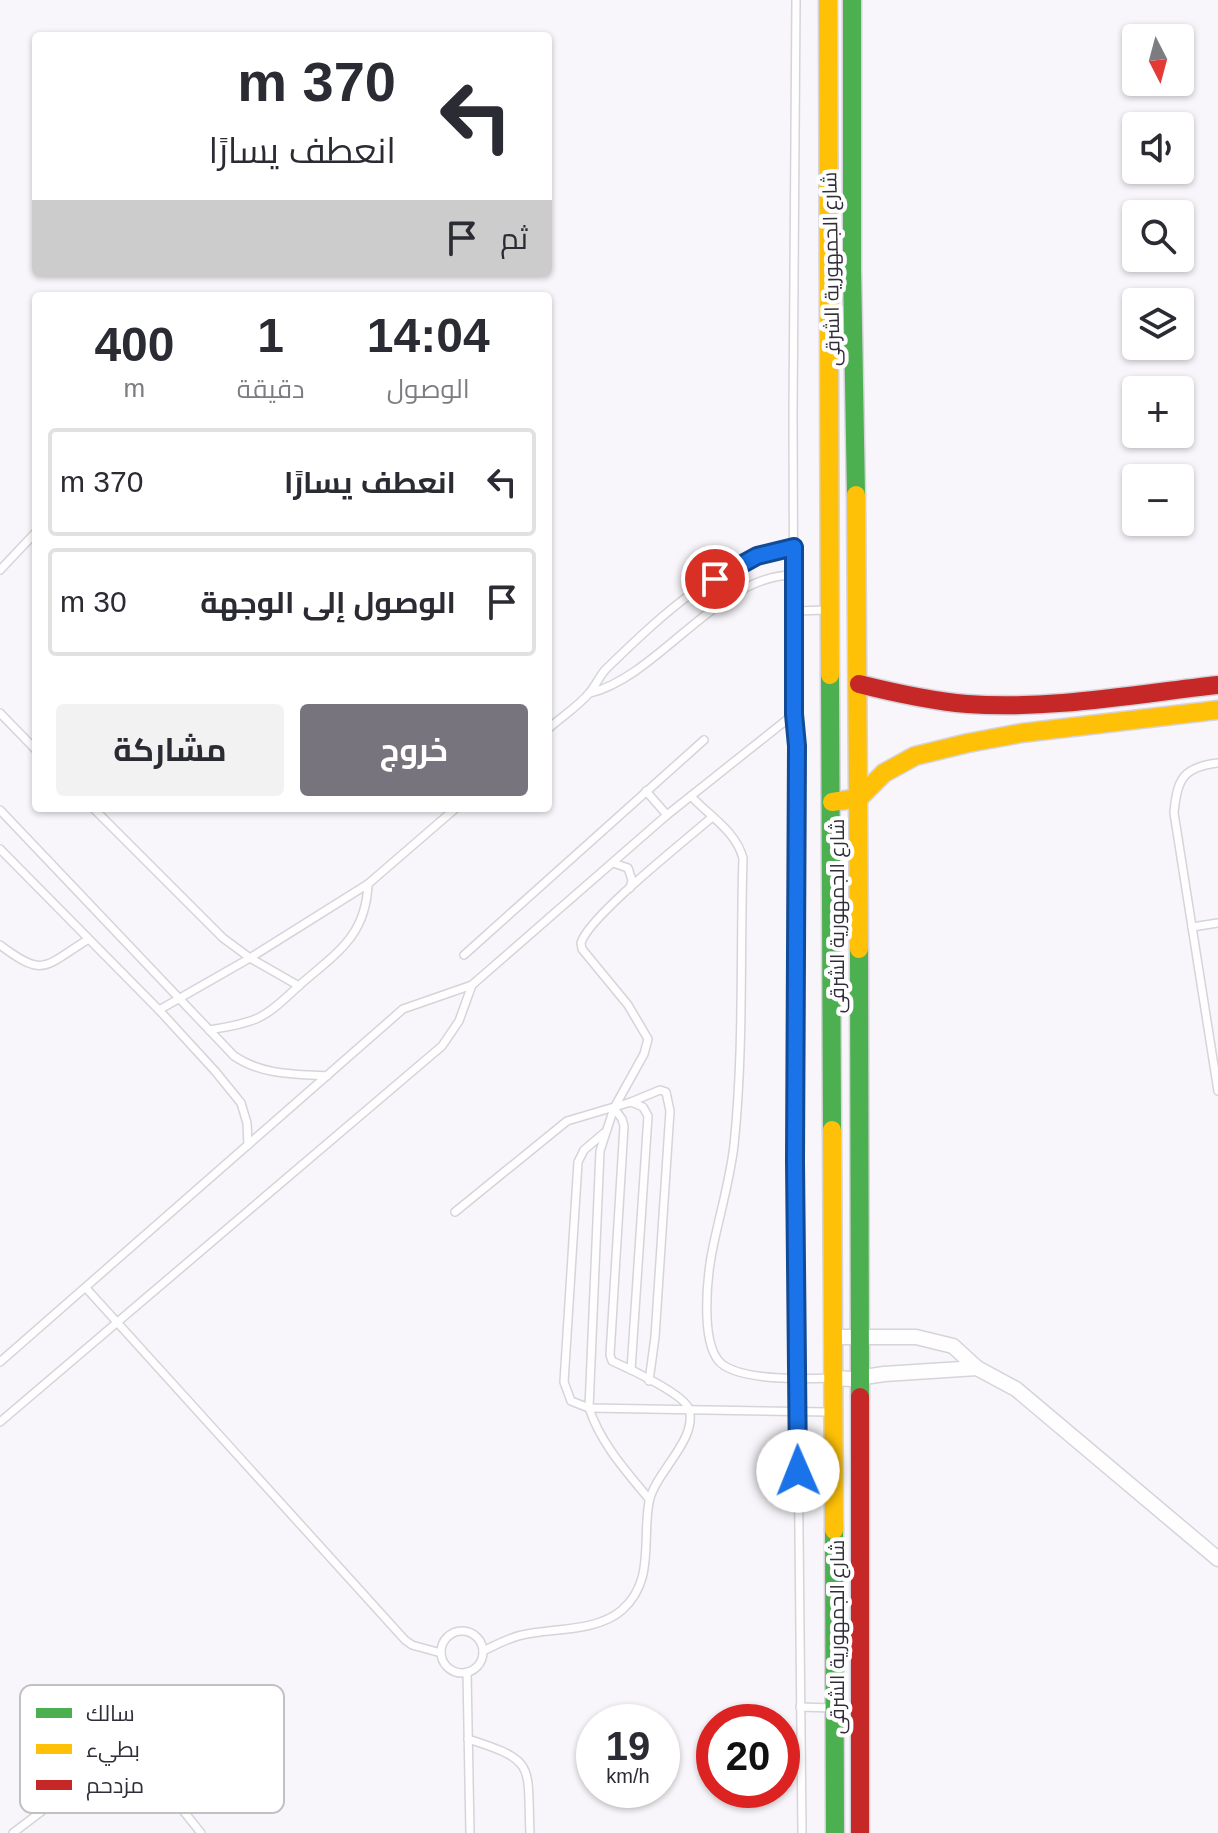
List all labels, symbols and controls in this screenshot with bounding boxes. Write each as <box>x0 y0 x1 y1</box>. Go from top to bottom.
north arrow <box>1122 24 1194 96</box>
map controls <box>1122 24 1194 536</box>
text: 370 m <box>237 50 396 113</box>
icon: left <box>424 64 528 168</box>
button: sound <box>1122 112 1194 184</box>
text: انعطف يسارًا <box>209 130 396 171</box>
street label: شارع الجمهورية الشرقى <box>818 172 847 366</box>
button: search <box>1122 200 1194 272</box>
icon: arrive <box>440 216 484 260</box>
text: ثم <box>500 222 528 255</box>
button: layers <box>1122 288 1194 360</box>
text: 1 <box>257 309 284 362</box>
text: 14:04 <box>367 309 490 362</box>
text: 400 <box>94 318 174 371</box>
text: m <box>124 373 145 403</box>
text: دقيقة <box>237 374 304 404</box>
text: الوصول <box>387 374 470 404</box>
button: + <box>1122 376 1194 448</box>
icon: left <box>480 460 524 504</box>
button: − <box>1122 464 1194 536</box>
text: 370 m <box>60 465 143 498</box>
text: انعطف يسارًا <box>284 466 456 499</box>
pin <box>681 545 749 613</box>
icon: arrive <box>693 557 737 601</box>
icon: arrive <box>480 580 524 624</box>
text: 30 m <box>60 585 127 618</box>
text: الوصول إلى الوجهة <box>200 586 456 619</box>
button: مشاركة <box>56 704 284 796</box>
button: خروج <box>300 704 528 796</box>
street label: شارع الجمهورية الشرقى <box>826 819 851 1013</box>
position arrow <box>756 1429 840 1513</box>
street label: شارع الجمهورية الشرقى <box>826 1540 851 1734</box>
legend <box>20 1685 284 1813</box>
text: سالك <box>86 1701 135 1726</box>
speed limit sign: 20 <box>696 1704 800 1808</box>
text: 19 <box>606 1724 650 1768</box>
text: بطيء <box>86 1737 140 1766</box>
text: km/h <box>606 1765 650 1787</box>
text: مزدحم <box>86 1773 144 1801</box>

